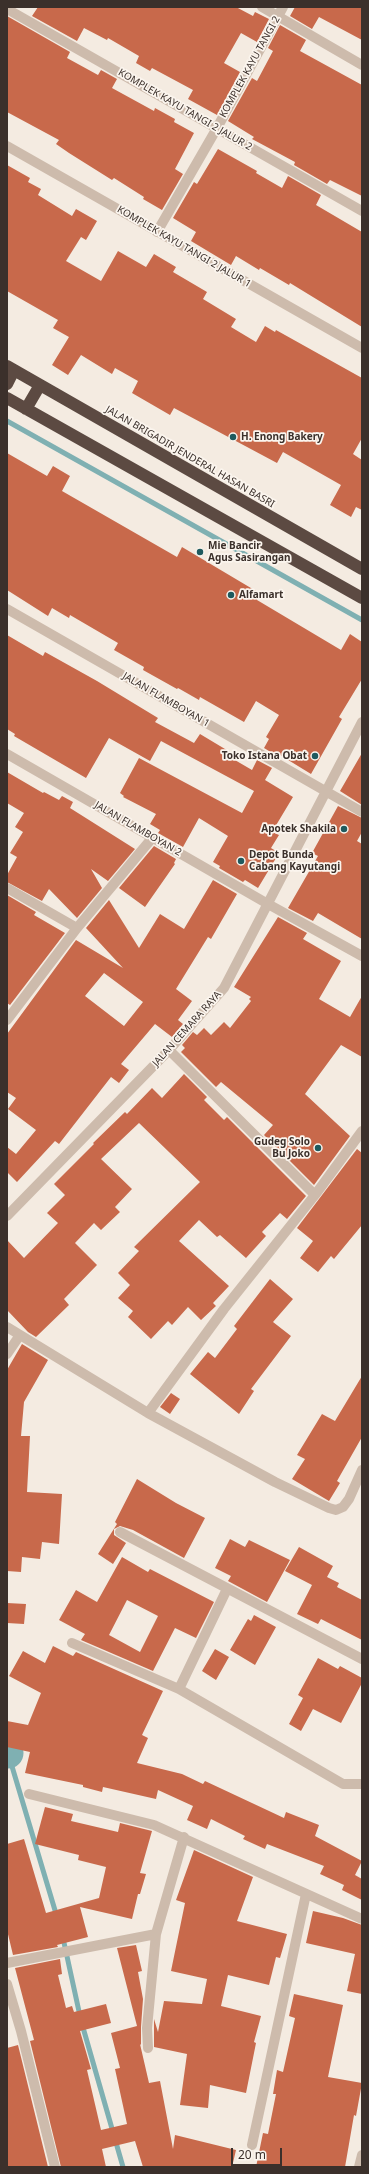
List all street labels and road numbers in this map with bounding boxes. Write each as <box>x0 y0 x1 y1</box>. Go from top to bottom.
street label: KOMPLEK KAYU TANGI 2 <box>217 14 283 120</box>
street label: KOMPLEK KAYU TANGI 2 JALUR 2 <box>116 67 254 153</box>
street label: KOMPLEK KAYU TANGI 2 JALUR 1 <box>115 204 253 290</box>
street label: JALAN BRIGADIR JENDERAL HASAN BASRI <box>103 403 277 511</box>
street label: JALAN FLAMBOYAN 1 <box>120 670 212 730</box>
street label: JALAN FLAMBOYAN 2 <box>92 799 184 859</box>
street label: JALAN CEMARA RAYA <box>150 989 224 1069</box>

